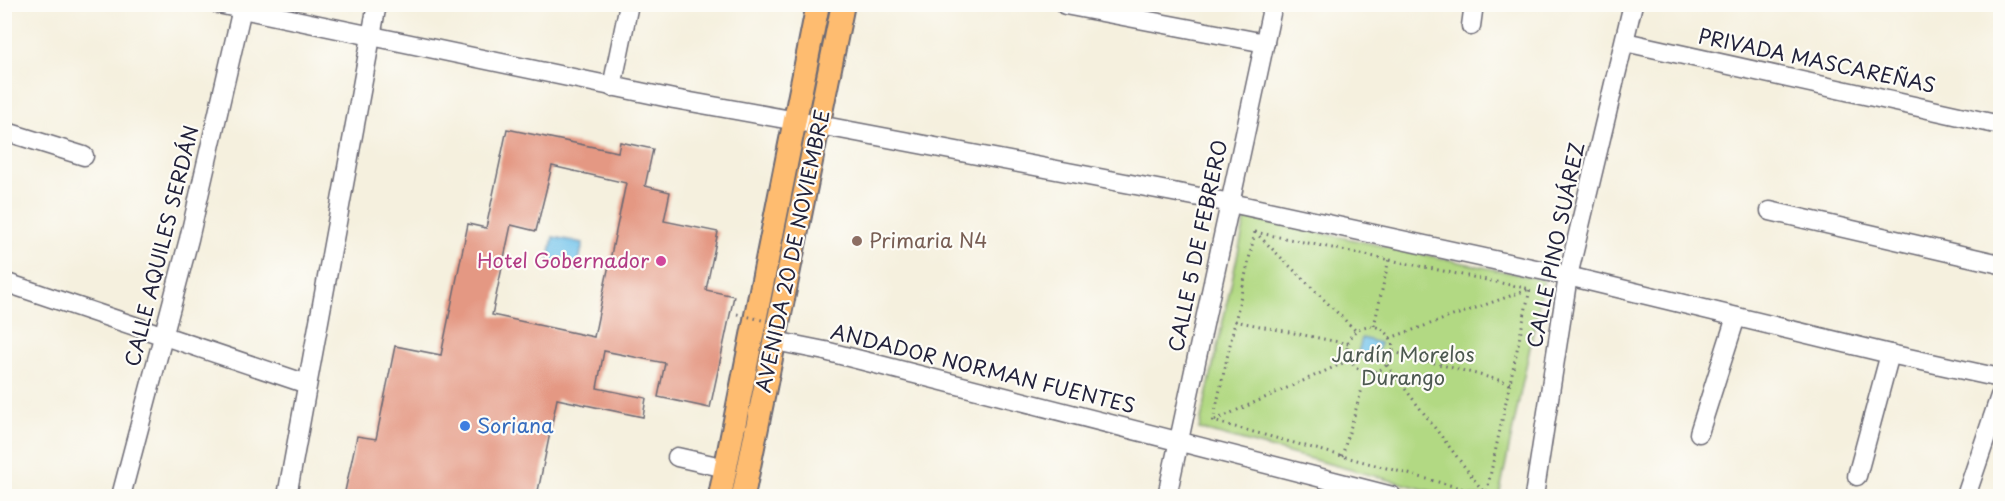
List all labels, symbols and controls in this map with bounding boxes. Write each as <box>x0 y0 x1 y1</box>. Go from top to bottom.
street label: PRIVADA MASCAREÑAS <box>1696 20 1939 100</box>
street label: AVENIDA 20 DE NOVIEMBRE <box>747 107 837 395</box>
street label: CALLE AQUILES SERDÁN <box>117 122 206 369</box>
street label: CALLE 5 DE FEBRERO <box>1160 137 1234 355</box>
street label: CALLE PINO SUÁREZ <box>1519 139 1591 350</box>
place label: Primaria N4 <box>869 225 988 255</box>
marker: Primaria N4 <box>850 234 864 248</box>
place label: Hotel Gobernador <box>477 245 650 275</box>
marker: Hotel Gobernador <box>654 254 668 268</box>
street label: ANDADOR NORMAN FUENTES <box>828 316 1139 420</box>
park label: Jardín Morelos Durango <box>1331 339 1475 392</box>
place label: Soriana <box>477 410 554 440</box>
marker: Soriana <box>458 419 472 433</box>

